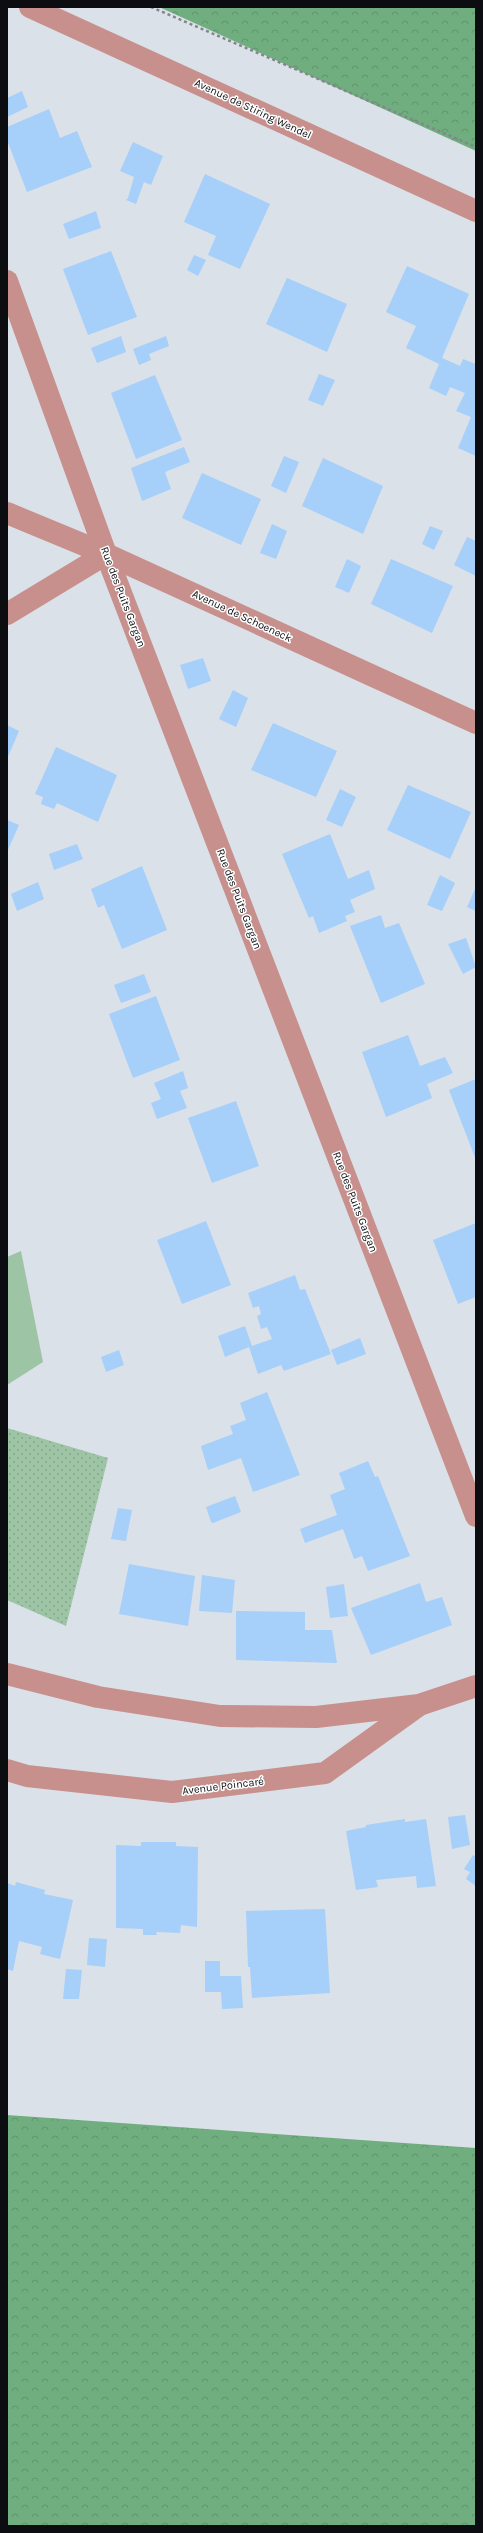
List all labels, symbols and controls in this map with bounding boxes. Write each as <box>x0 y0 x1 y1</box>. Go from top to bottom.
street label: Avenue de Stiring Wendel <box>193 76 313 142</box>
street label: Rue des Puits Gargan <box>98 545 148 649</box>
street label: Avenue de Schoeneck <box>190 587 294 645</box>
street label: Rue des Puits Gargan <box>214 847 264 951</box>
street label: Rue des Puits Gargan <box>330 1150 380 1254</box>
street label: Avenue Poincaré <box>181 1774 265 1797</box>

